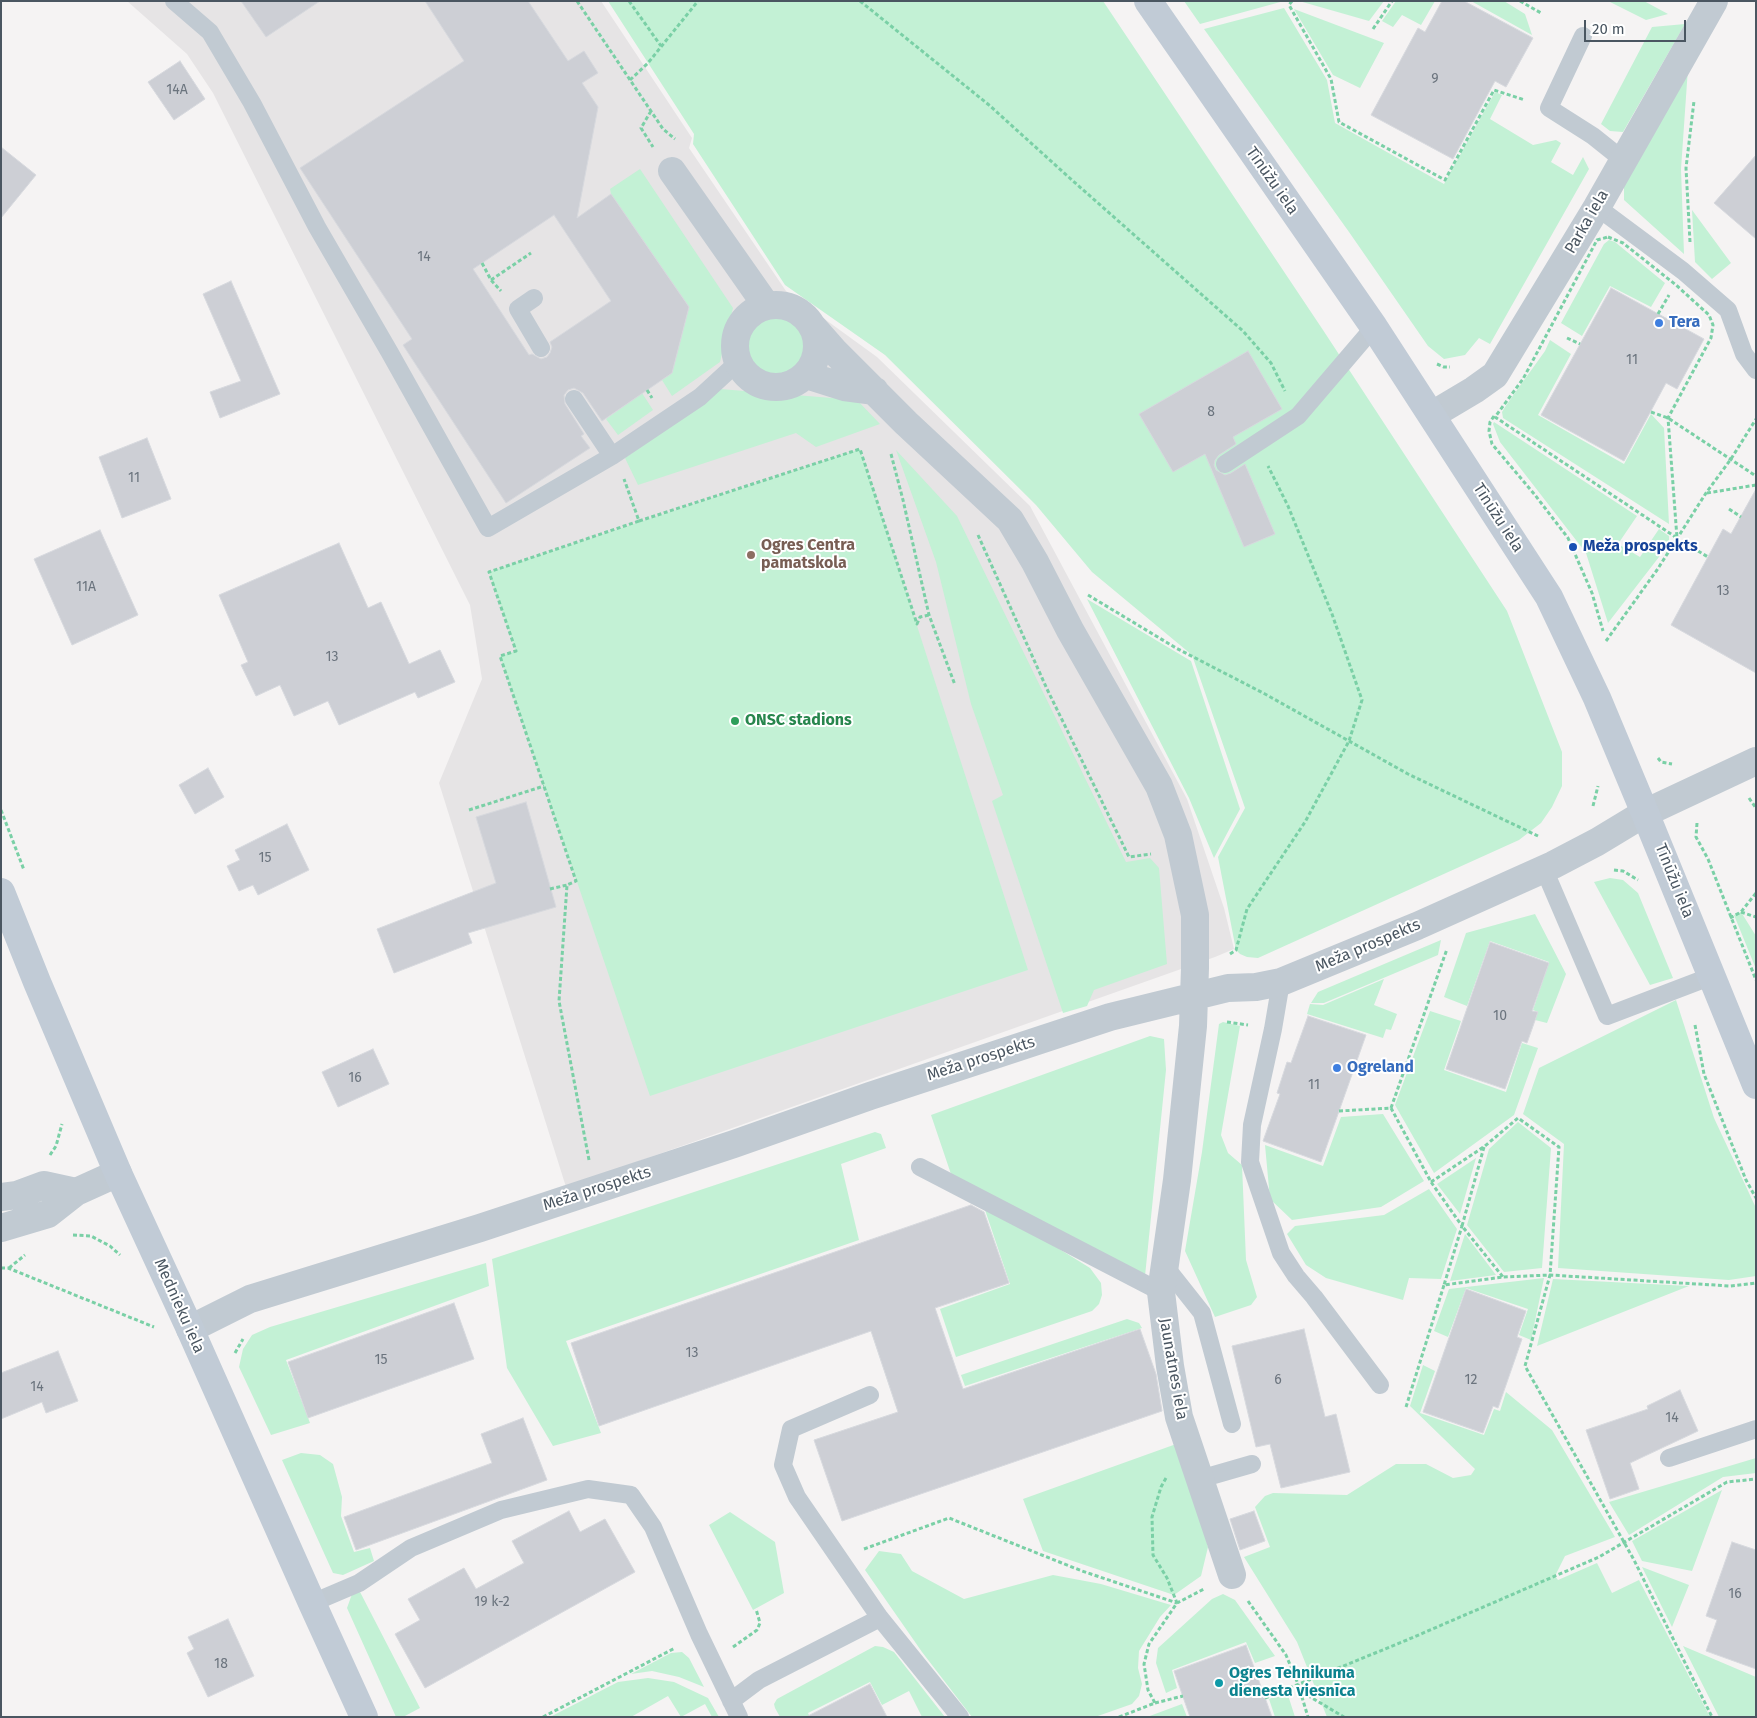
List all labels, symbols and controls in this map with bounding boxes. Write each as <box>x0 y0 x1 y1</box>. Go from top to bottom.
scale bar <box>1587 10 1690 42</box>
text: 20 m <box>1592 20 1625 38</box>
house number: 9 <box>1431 71 1439 87</box>
house number: 14A <box>166 82 188 98</box>
street label: Tīnūžu iela <box>1242 143 1302 219</box>
street label: Parka iela <box>1561 187 1613 257</box>
house number: 14 <box>417 249 431 265</box>
place label: Tera <box>1669 313 1700 333</box>
marker: Tera <box>1653 317 1665 329</box>
house number: 11 <box>1626 352 1638 368</box>
house number: 8 <box>1207 404 1215 420</box>
house number: 11 <box>128 470 140 486</box>
street label: Tīnūžu iela <box>1469 480 1527 556</box>
place label: Ogres Centra pamatskola <box>761 536 855 574</box>
place label: Meža prospekts <box>1583 537 1698 557</box>
marker: Meža prospekts <box>1567 541 1579 553</box>
marker: Ogres Centra pamatskola <box>745 549 757 561</box>
house number: 11A <box>76 579 96 595</box>
house number: 13 <box>1716 583 1730 599</box>
house number: 13 <box>325 649 339 665</box>
place label: ONSC stadions <box>745 711 852 731</box>
marker: ONSC stadions <box>729 715 741 727</box>
street label: Tīnūžu iela <box>1650 841 1698 921</box>
house number: 15 <box>258 850 272 866</box>
street label: Meža prospekts <box>1313 915 1423 977</box>
house number: 10 <box>1493 1008 1507 1024</box>
street label: Meža prospekts <box>925 1032 1037 1086</box>
place label: Ogreland <box>1347 1058 1414 1078</box>
marker: Ogreland <box>1331 1062 1343 1074</box>
house number: 16 <box>348 1070 362 1086</box>
house number: 11 <box>1308 1077 1320 1093</box>
street label: Meža prospekts <box>541 1162 653 1216</box>
street label: Mednieku iela <box>150 1256 208 1356</box>
street label: Jaunatnes iela <box>1155 1317 1191 1421</box>
house number: 13 <box>685 1345 699 1361</box>
house number: 15 <box>374 1352 388 1368</box>
house number: 6 <box>1274 1372 1282 1388</box>
house number: 12 <box>1465 1372 1477 1388</box>
house number: 14 <box>30 1379 44 1395</box>
house number: 14 <box>1665 1410 1679 1426</box>
house number: 16 <box>1728 1586 1742 1602</box>
house number: 19 k-2 <box>474 1594 510 1610</box>
house number: 18 <box>214 1656 228 1672</box>
place label: Ogres Tehnikuma dienesta viesnīca <box>1229 1664 1356 1702</box>
marker: Ogres Tehnikuma dienesta viesnīca <box>1213 1677 1225 1689</box>

